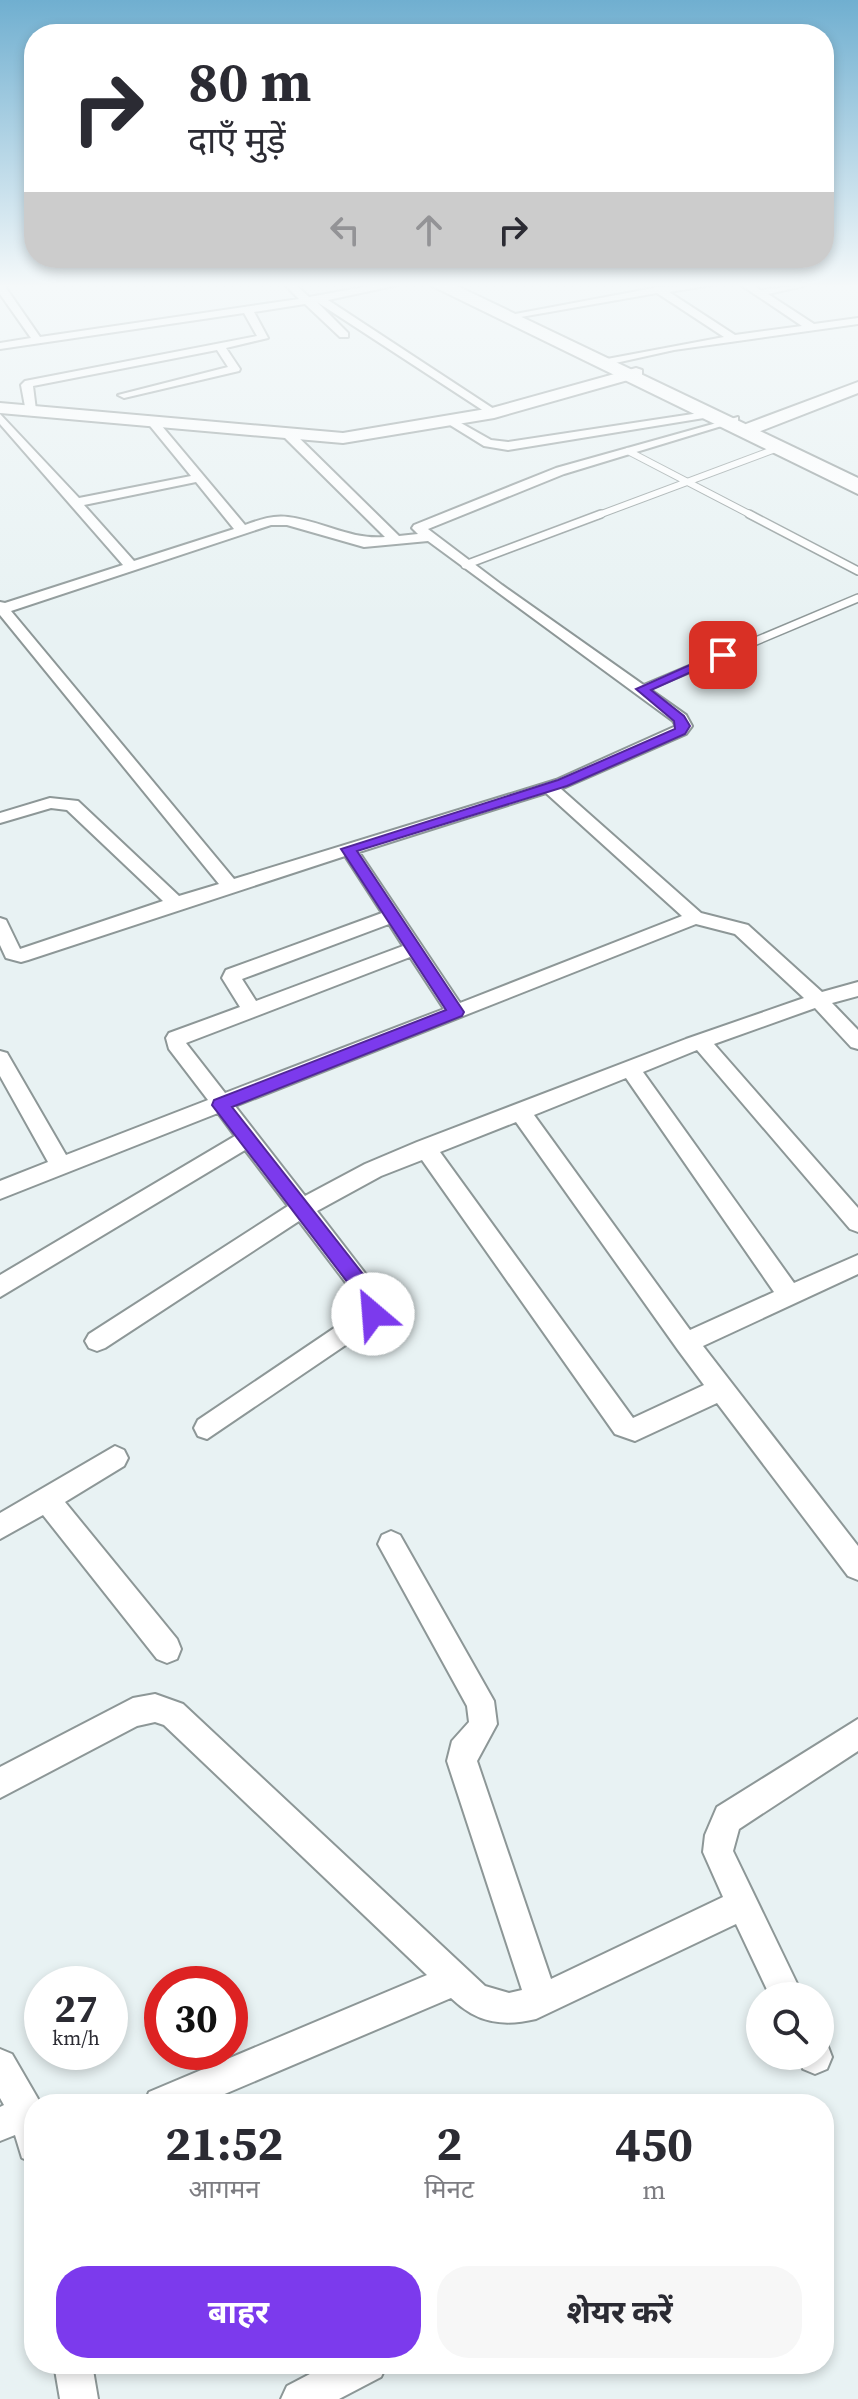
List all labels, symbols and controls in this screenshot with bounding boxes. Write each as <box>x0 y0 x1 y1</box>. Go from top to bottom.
text: 80 m <box>188 43 311 120</box>
icon: right <box>56 56 160 160</box>
text: दाएँ मुड़ें <box>188 116 286 165</box>
icon: left <box>323 208 367 252</box>
icon: ahead <box>407 208 451 252</box>
icon: right <box>491 208 535 252</box>
pin <box>689 621 757 689</box>
icon: arrive <box>701 633 745 677</box>
position arrow <box>331 1272 415 1356</box>
speed limit sign: 30 <box>144 1966 248 2070</box>
text: 27 <box>54 1981 98 2035</box>
map controls <box>746 1982 834 2070</box>
button: search <box>746 1982 834 2070</box>
text: km/h <box>52 2024 100 2052</box>
text: 21:52 <box>165 2110 283 2176</box>
text: 2 <box>436 2110 462 2176</box>
text: 450 <box>615 2111 693 2177</box>
text: आगमन <box>189 2171 260 2207</box>
text: मिनट <box>424 2171 474 2207</box>
text: m <box>642 2172 666 2208</box>
button: बाहर <box>56 2266 421 2358</box>
button: शेयर करें <box>437 2266 802 2358</box>

